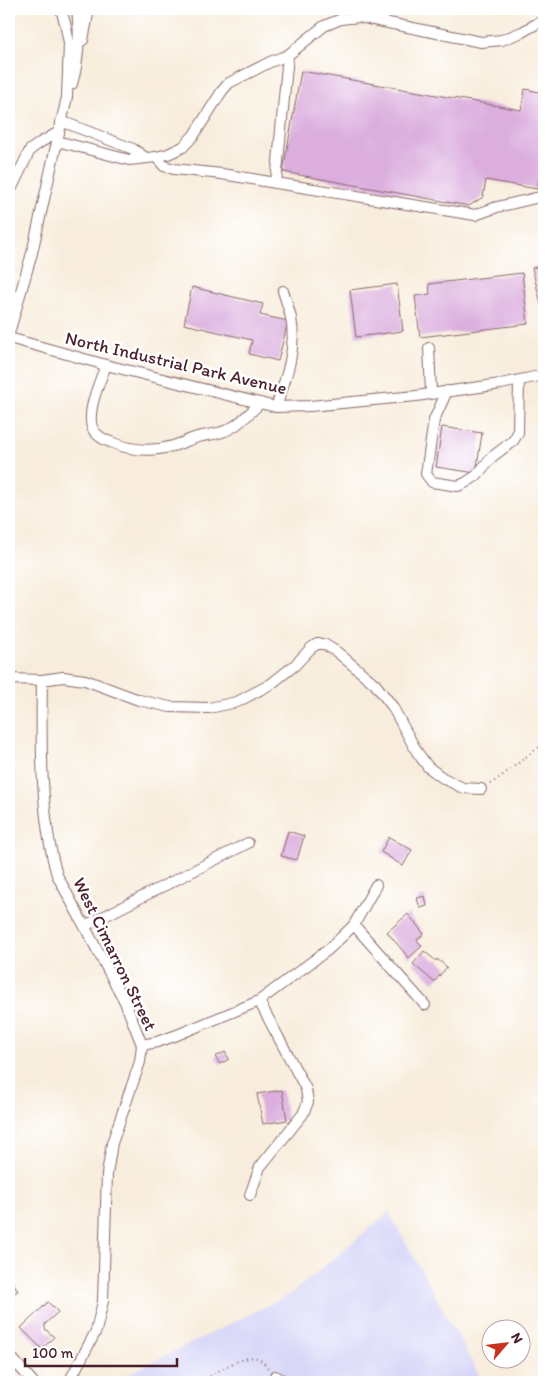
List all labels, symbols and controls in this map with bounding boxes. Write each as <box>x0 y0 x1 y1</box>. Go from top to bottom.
street label: North Industrial Park Avenue <box>63 327 289 399</box>
street label: West Cimarron Street <box>68 874 162 1034</box>
north arrow <box>480 1318 530 1368</box>
text: N <box>507 1330 527 1346</box>
scale bar <box>25 1336 178 1368</box>
text: 100 m <box>32 1344 74 1362</box>

